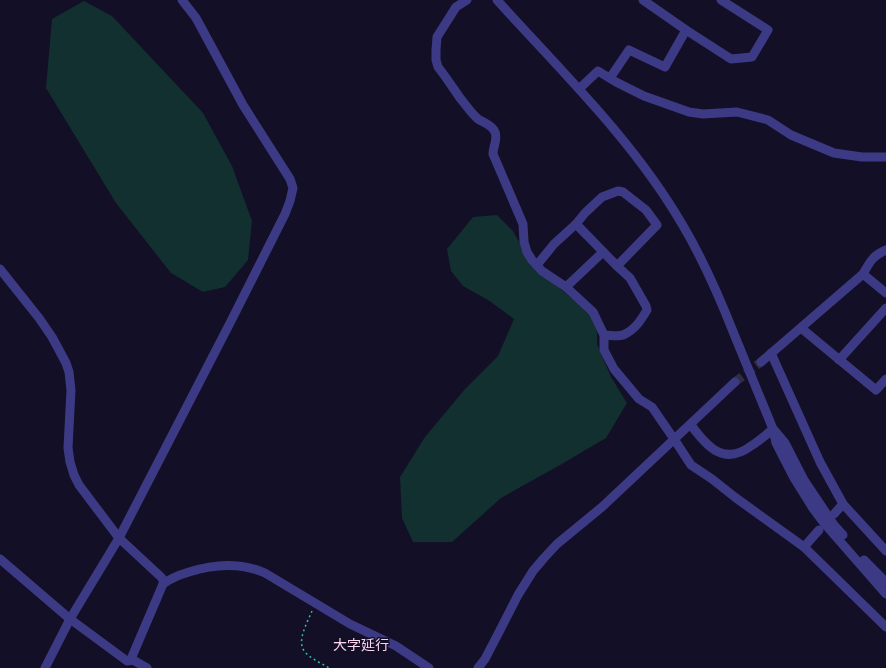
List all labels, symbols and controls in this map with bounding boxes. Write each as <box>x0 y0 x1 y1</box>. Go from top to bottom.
district label: 大字延行 <box>333 637 389 653</box>

